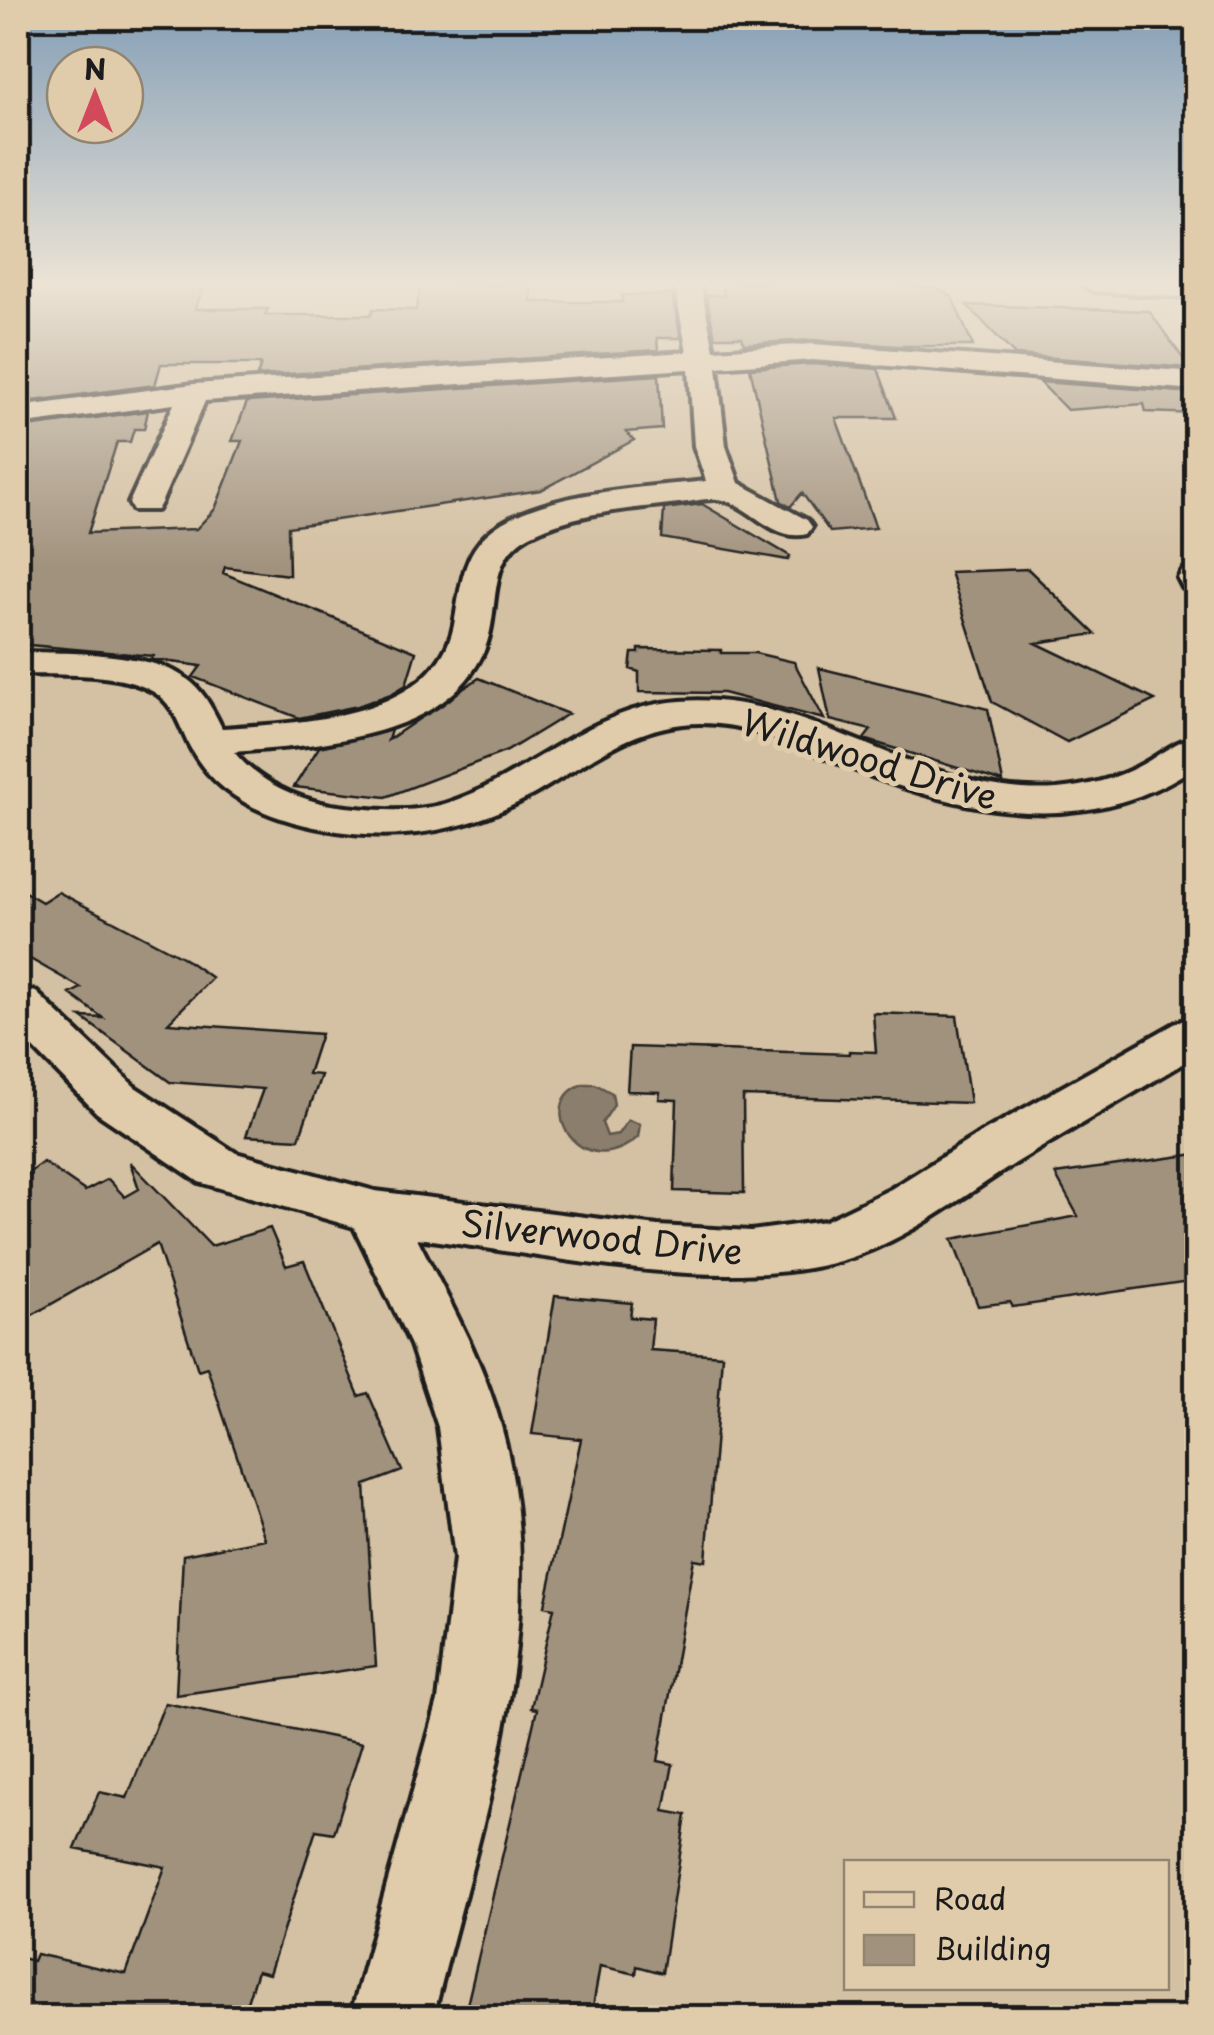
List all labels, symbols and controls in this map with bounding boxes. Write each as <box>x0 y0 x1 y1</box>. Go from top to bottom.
north arrow <box>45 45 145 145</box>
text: N <box>84 47 106 90</box>
street label: Wildwood Drive <box>736 694 1004 822</box>
street label: Silverwood Drive <box>458 1195 746 1277</box>
legend <box>844 1860 1169 1990</box>
text: Road <box>934 1875 1007 1920</box>
text: Building <box>934 1925 1051 1970</box>

